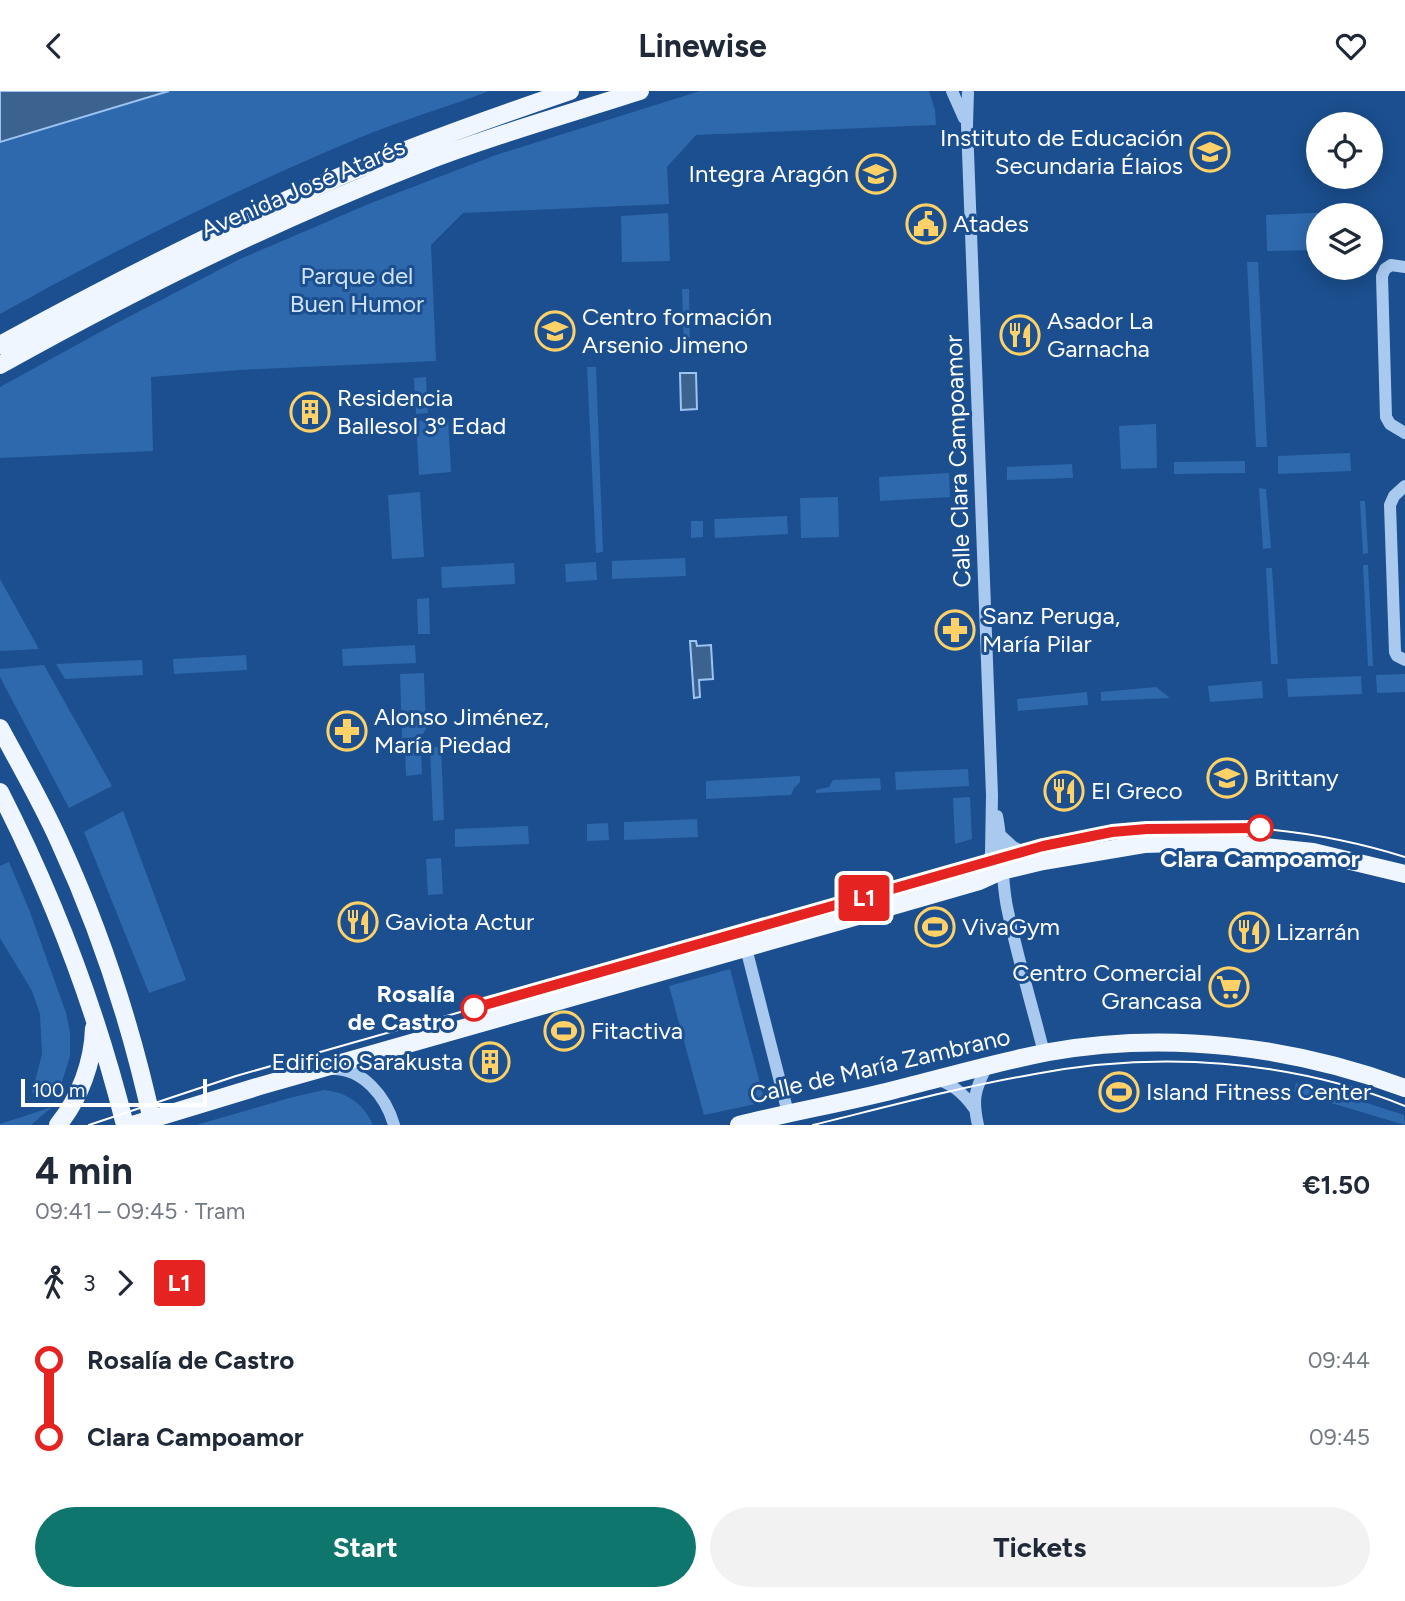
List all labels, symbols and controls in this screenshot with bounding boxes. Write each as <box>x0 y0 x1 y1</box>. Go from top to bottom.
icon: back <box>35 27 73 65</box>
text: Linewise <box>638 27 767 65</box>
icon: heart <box>1332 27 1370 65</box>
map controls <box>1306 112 1383 280</box>
button: locate <box>1306 112 1383 189</box>
place label: Instituto de Educación Secundaria Élaios <box>940 123 1183 180</box>
street label: Avenida José Atarés <box>196 131 409 244</box>
school or university icon: Instituto de Educación Secundaria Élaios <box>1189 131 1231 173</box>
school or university icon: Integra Aragón <box>855 153 897 195</box>
place label: Integra Aragón <box>689 159 849 188</box>
public building icon: Atades <box>905 203 947 245</box>
button: layers <box>1306 203 1383 280</box>
place label: Atades <box>953 209 1029 238</box>
park label: Parque del Buen Humor <box>290 261 424 318</box>
place label: Centro formación Arsenio Jimeno <box>582 302 772 359</box>
place label: Asador La Garnacha <box>1047 306 1153 363</box>
school or university icon: Centro formación Arsenio Jimeno <box>534 310 576 352</box>
restaurant icon: Asador La Garnacha <box>999 314 1041 356</box>
street label: Calle Clara Campoamor <box>939 334 976 588</box>
place label: Residencia Ballesol 3º Edad <box>337 383 506 440</box>
building icon: Residencia Ballesol 3º Edad <box>289 391 331 433</box>
place label: Sanz Peruga, María Pilar <box>982 601 1120 658</box>
pharmacy icon: Sanz Peruga, María Pilar <box>934 609 976 651</box>
place label: Alonso Jiménez, María Piedad <box>374 702 549 759</box>
pharmacy icon: Alonso Jiménez, María Piedad <box>326 710 368 752</box>
school or university icon: Brittany <box>1206 757 1248 799</box>
place label: Brittany <box>1254 763 1339 792</box>
restaurant icon: El Greco <box>1043 770 1085 812</box>
place label: El Greco <box>1091 776 1183 805</box>
marker: Clara Campoamor <box>1247 815 1273 841</box>
place label: Clara Campoamor <box>1160 844 1360 873</box>
line badge: L1 <box>832 875 896 921</box>
text: L1 <box>852 883 876 912</box>
restaurant icon: Gaviota Actur <box>337 901 379 943</box>
sports icon: VivaGym <box>914 906 956 948</box>
place label: Gaviota Actur <box>385 907 534 936</box>
restaurant icon: Lizarrán <box>1228 911 1270 953</box>
place label: VivaGym <box>962 912 1060 941</box>
place label: Lizarrán <box>1276 917 1360 946</box>
place label: Centro Comercial Grancasa <box>1012 958 1202 1015</box>
supermarket icon: Centro Comercial Grancasa <box>1208 966 1250 1008</box>
place label: Rosalía de Castro <box>348 979 455 1036</box>
marker: Rosalía de Castro <box>461 995 487 1021</box>
sports icon: Fitactiva <box>543 1010 585 1052</box>
place label: Fitactiva <box>591 1016 683 1045</box>
street label: Calle de María Zambrano <box>747 1021 1013 1110</box>
building icon: Edificio Sarakusta <box>469 1041 511 1083</box>
place label: Edificio Sarakusta <box>272 1047 463 1076</box>
sports icon: Island Fitness Center <box>1098 1071 1140 1113</box>
scale bar <box>21 1076 206 1108</box>
place label: Island Fitness Center <box>1146 1077 1371 1106</box>
text: 100 m <box>32 1079 85 1102</box>
text: 4 min <box>35 1148 133 1194</box>
text: €1.50 <box>1303 1169 1370 1201</box>
text: 09:41 – 09:45 · Tram <box>35 1197 245 1225</box>
icon: walk <box>35 1264 73 1302</box>
icon: forward <box>106 1264 144 1302</box>
text: L1 <box>168 1268 191 1297</box>
text: 3 <box>83 1269 96 1297</box>
text: Rosalía de Castro <box>87 1344 294 1376</box>
text: 09:44 <box>1308 1346 1370 1374</box>
text: Clara Campoamor <box>87 1421 304 1453</box>
text: 09:45 <box>1309 1423 1370 1451</box>
button: Start <box>35 1507 696 1587</box>
button: Tickets <box>710 1507 1370 1587</box>

